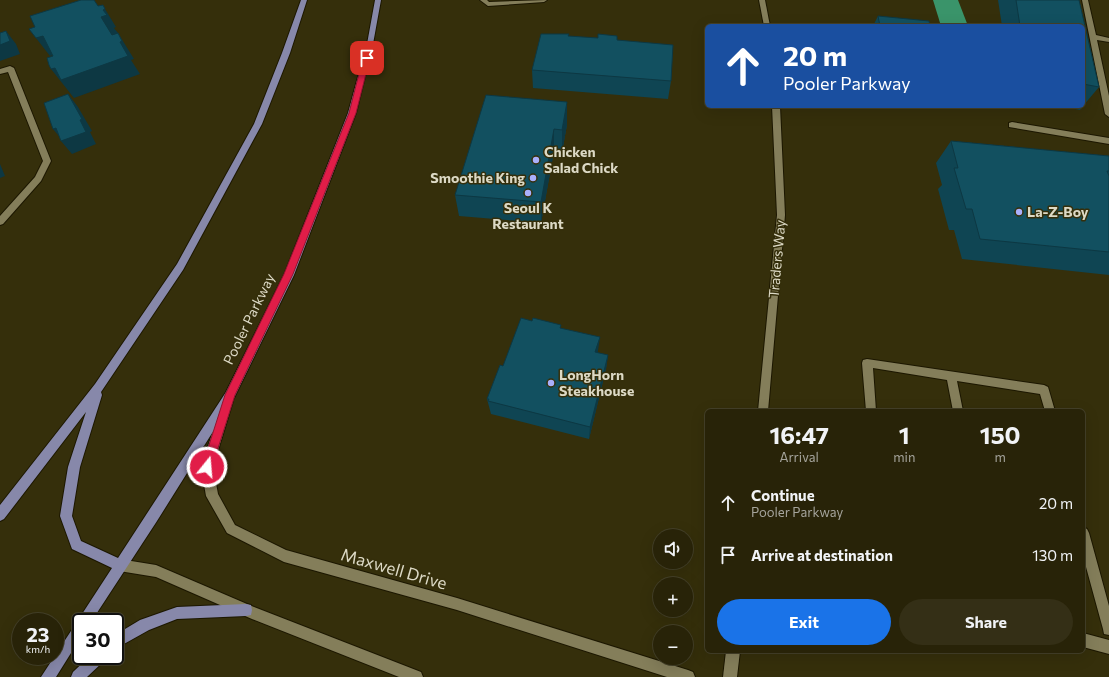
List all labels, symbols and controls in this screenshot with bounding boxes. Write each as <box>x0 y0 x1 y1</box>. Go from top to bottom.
text: 20 m <box>783 38 847 72</box>
icon: ahead <box>717 40 769 92</box>
pin <box>350 41 384 75</box>
icon: arrive <box>356 47 378 69</box>
text: Pooler Parkway <box>783 72 911 94</box>
place label: Chicken Salad Chick <box>544 143 618 176</box>
marker: Chicken Salad Chick <box>531 155 541 165</box>
place label: Smoothie King <box>430 169 525 186</box>
marker: Smoothie King <box>528 173 538 183</box>
marker: Seoul K Restaurant <box>523 188 533 198</box>
place label: Seoul K Restaurant <box>492 199 564 232</box>
place label: La-Z-Boy <box>1027 203 1089 220</box>
marker: La-Z-Boy <box>1014 207 1024 217</box>
street label: Traders Way <box>765 219 788 299</box>
street label: Pooler Parkway <box>219 270 278 367</box>
place label: LongHorn Steakhouse <box>559 366 634 399</box>
marker: LongHorn Steakhouse <box>546 378 556 388</box>
text: 16:47 <box>769 420 829 449</box>
text: 1 <box>899 420 910 449</box>
text: 150 <box>980 420 1021 449</box>
position arrow <box>186 446 228 488</box>
text: Arrival <box>779 449 819 465</box>
text: min <box>893 449 915 465</box>
text: m <box>995 449 1006 465</box>
text: Continue <box>751 486 815 504</box>
icon: ahead <box>717 492 739 514</box>
text: 20 m <box>1039 494 1073 512</box>
text: Pooler Parkway <box>751 504 843 520</box>
map controls <box>653 529 693 665</box>
button: sound <box>653 529 693 569</box>
street label: Maxwell Drive <box>339 543 450 594</box>
icon: arrive <box>717 544 739 566</box>
text: Arrive at destination <box>751 546 893 564</box>
text: 130 m <box>1032 546 1073 564</box>
button: + <box>653 577 693 617</box>
button: Exit <box>717 599 891 645</box>
button: Share <box>899 599 1073 645</box>
speed limit sign: 30 <box>72 613 124 665</box>
text: 23 <box>26 622 50 646</box>
button: − <box>653 625 693 665</box>
text: km/h <box>26 643 50 655</box>

